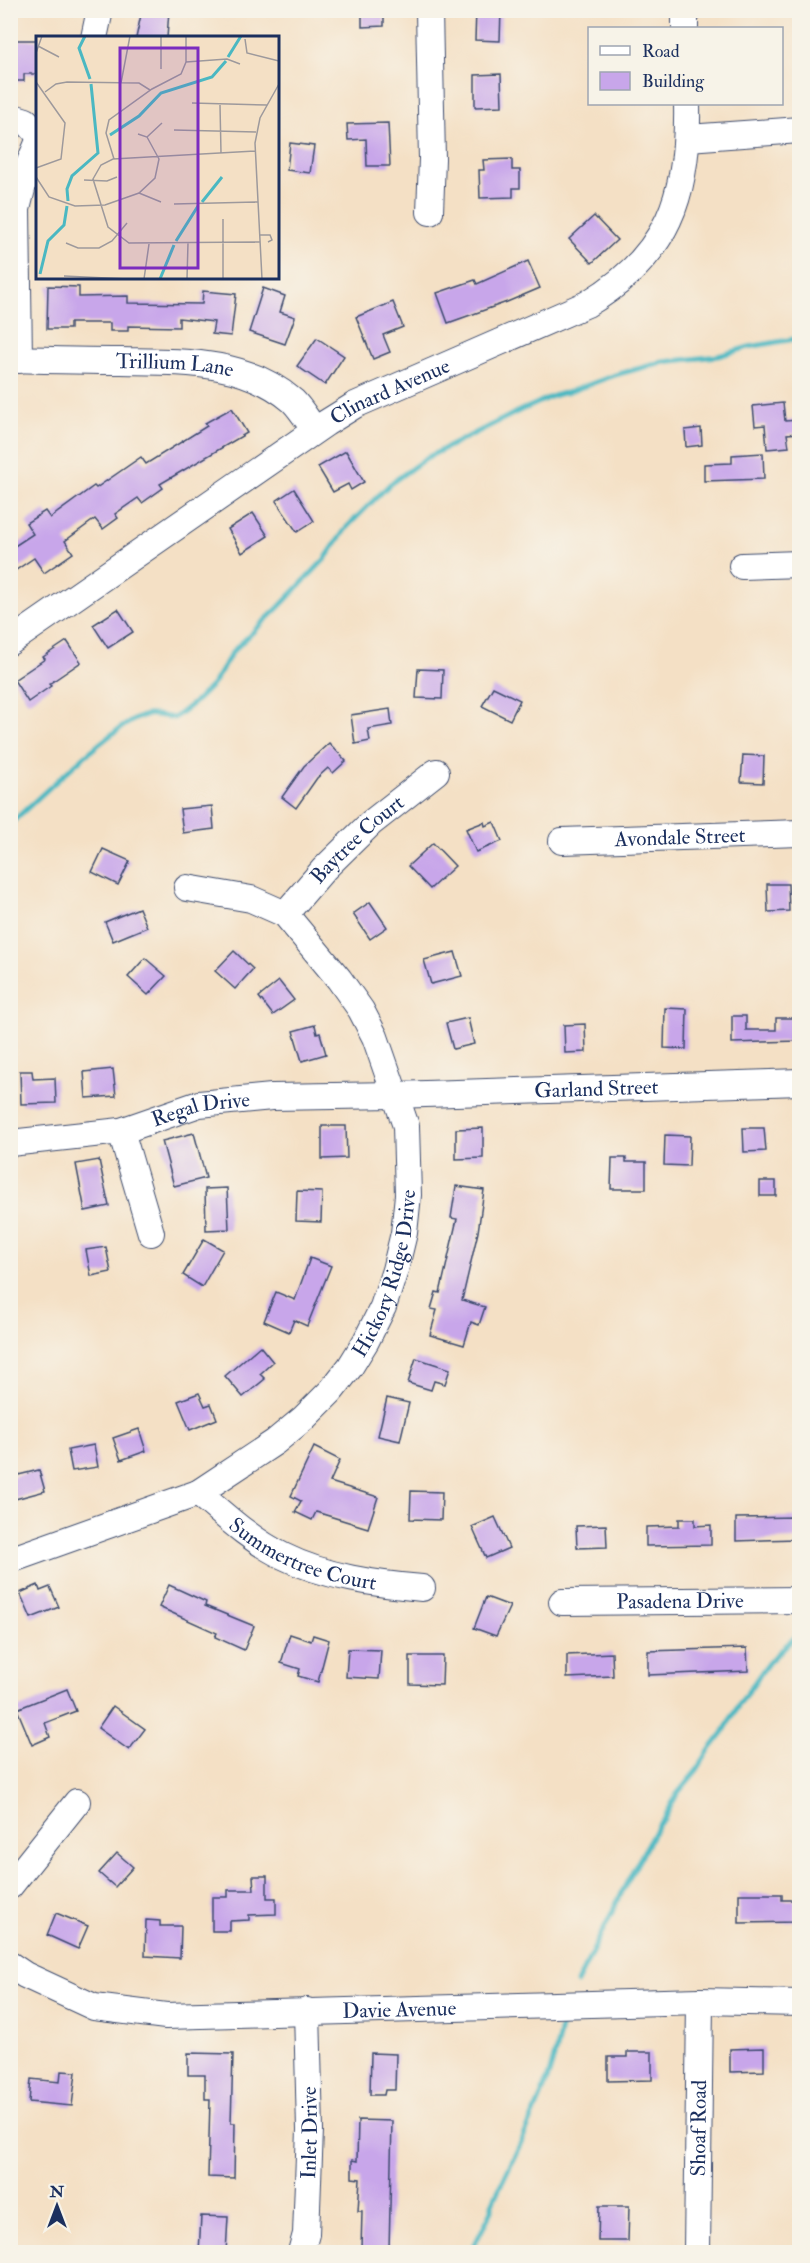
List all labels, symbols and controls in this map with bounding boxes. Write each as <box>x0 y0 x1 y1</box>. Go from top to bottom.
legend <box>588 27 783 105</box>
inset map <box>36 36 279 279</box>
text: Road <box>642 40 680 63</box>
text: Building <box>642 70 705 93</box>
street label: Trillium Lane <box>116 347 237 383</box>
street label: Clinard Avenue <box>325 352 454 431</box>
street label: Baytree Court <box>304 789 410 889</box>
street label: Avondale Street <box>613 821 746 853</box>
street label: Garland Street <box>534 1073 659 1104</box>
street label: Regal Drive <box>148 1086 251 1133</box>
street label: Hickory Ridge Drive <box>346 1189 422 1362</box>
street label: Summertree Court <box>223 1511 379 1596</box>
street label: Pasadena Drive <box>616 1587 744 1615</box>
street label: Davie Avenue <box>342 1994 457 2025</box>
street label: Shoaf Road <box>684 2079 713 2176</box>
street label: Inlet Drive <box>295 2086 324 2180</box>
north arrow <box>27 2176 87 2236</box>
text: N <box>49 2182 65 2202</box>

